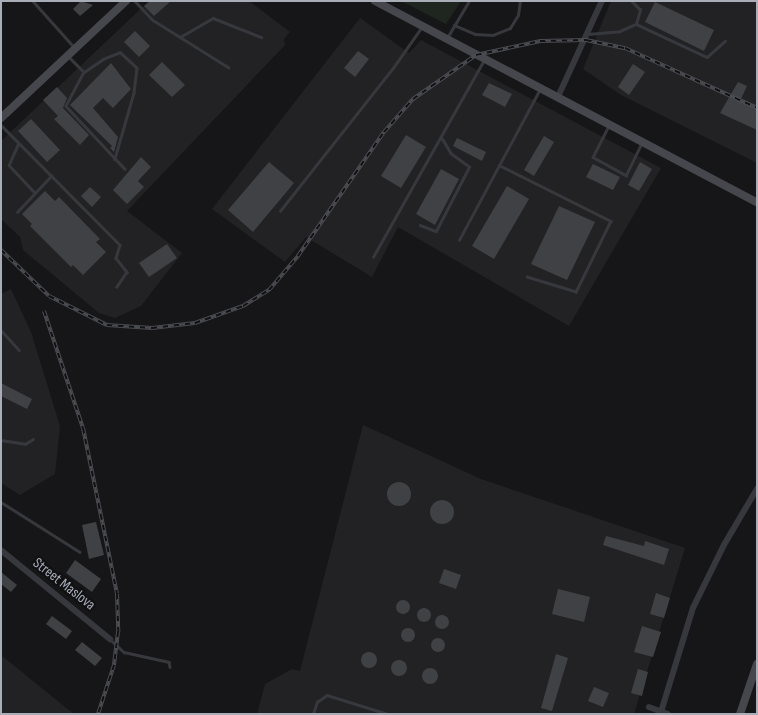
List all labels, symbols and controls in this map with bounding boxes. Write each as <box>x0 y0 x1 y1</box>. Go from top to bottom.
street label: Street Maslova <box>29 554 99 614</box>

